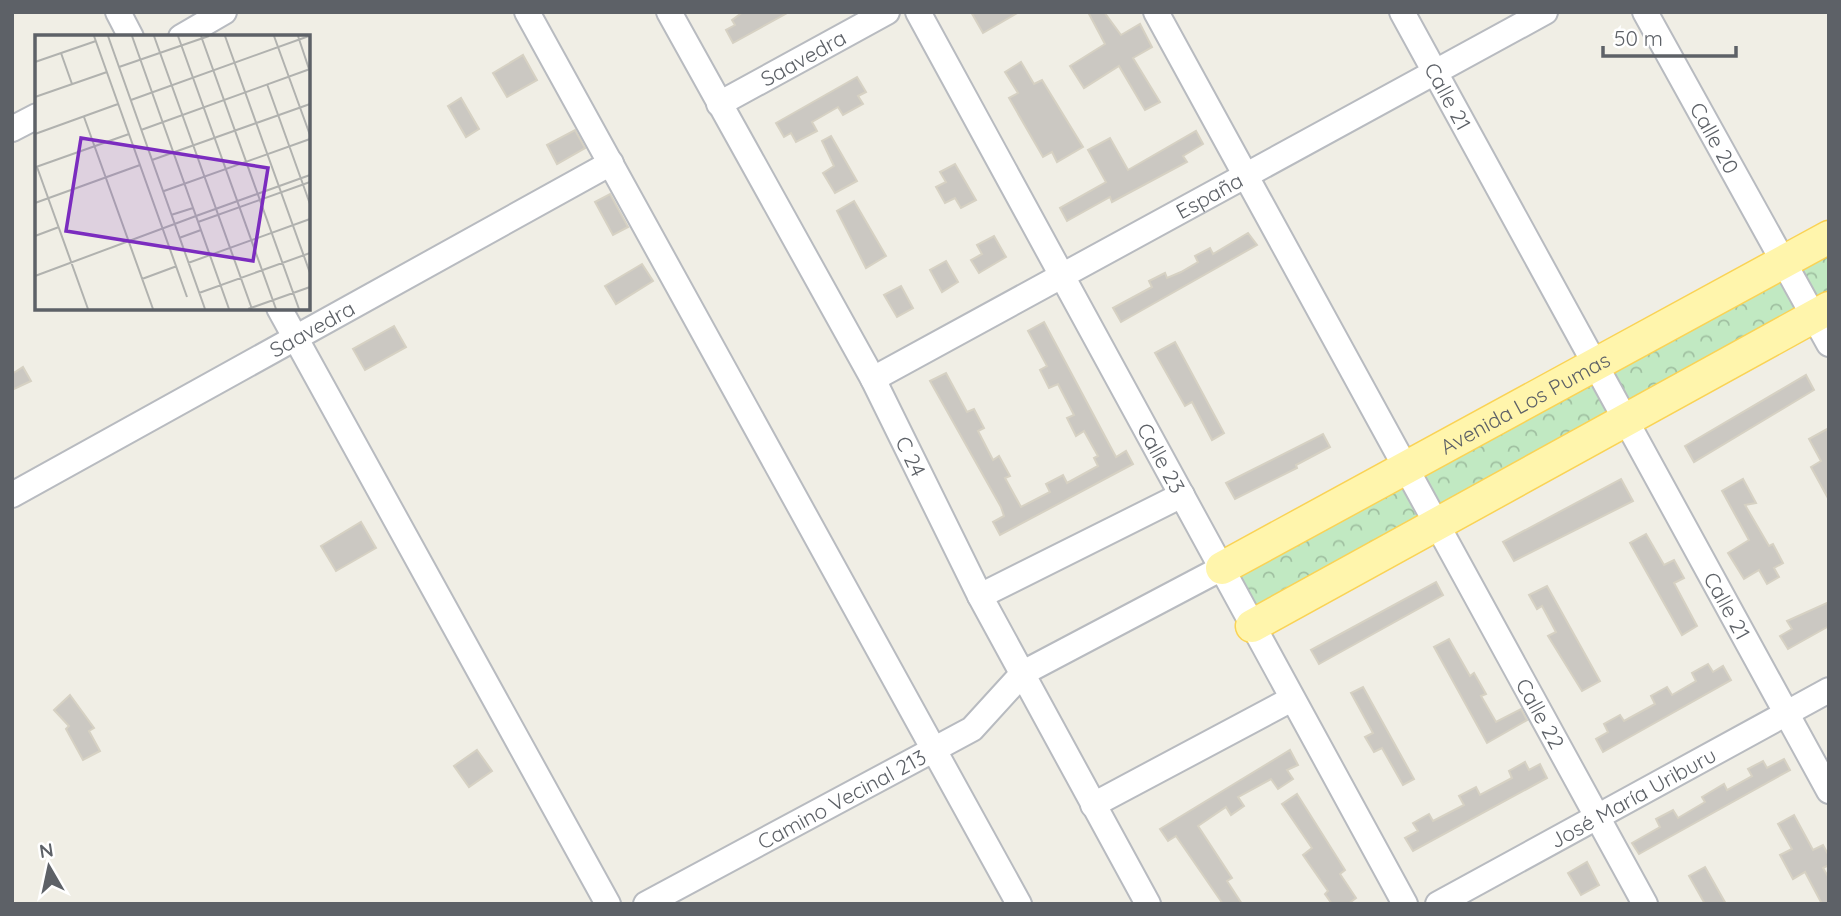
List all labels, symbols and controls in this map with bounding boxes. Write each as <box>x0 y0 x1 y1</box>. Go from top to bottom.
scale bar <box>1603 14 1736 58</box>
street label: Saavedra <box>756 24 850 92</box>
text: 50 m <box>1614 25 1663 51</box>
inset map <box>35 35 310 310</box>
street label: Calle 21 <box>1419 58 1477 134</box>
street label: Calle 20 <box>1685 98 1745 178</box>
street label: España <box>1171 167 1247 224</box>
street label: Saavedra <box>265 295 359 363</box>
street label: Avenida Los Pumas <box>1436 346 1614 460</box>
street label: Calle 23 <box>1132 418 1191 498</box>
street label: C 24 <box>890 432 932 481</box>
street label: Calle 21 <box>1698 567 1756 644</box>
street label: Calle 22 <box>1511 674 1570 753</box>
street label: José María Uriburu <box>1545 741 1720 853</box>
street label: Camino Vecinal 213 <box>753 743 930 855</box>
north arrow <box>14 832 84 902</box>
text: N <box>38 837 55 863</box>

